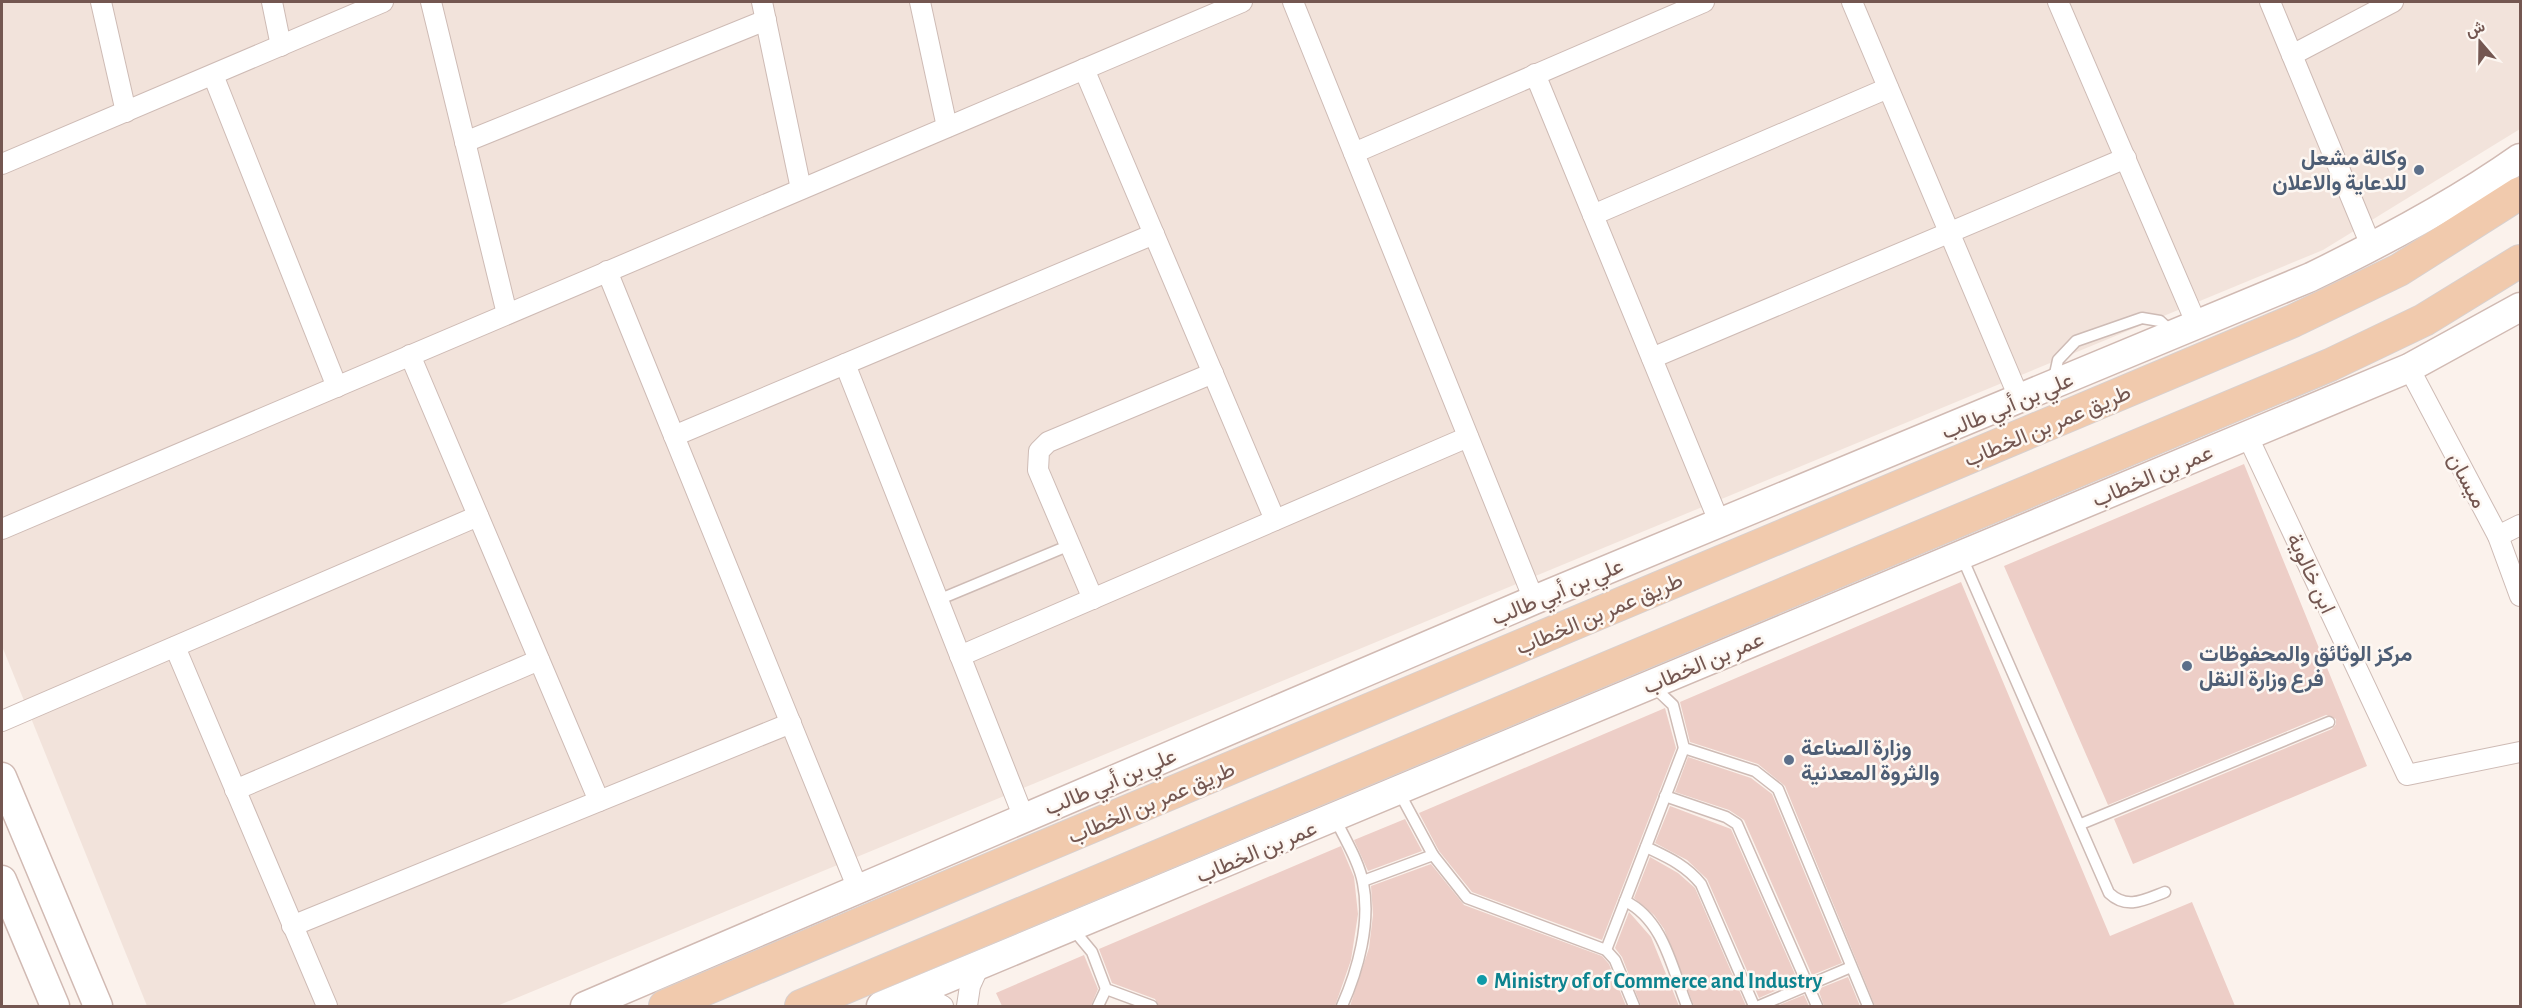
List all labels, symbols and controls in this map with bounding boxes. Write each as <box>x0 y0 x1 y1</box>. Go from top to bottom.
north arrow <box>2450 12 2510 72</box>
text: ش <box>2463 18 2487 41</box>
place label: وكالة مشعل للدعاية والاعلان <box>2272 147 2407 196</box>
marker: وكالة مشعل للدعاية والاعلان <box>2412 163 2426 177</box>
street label: علي بن أبي طالب <box>1938 367 2079 450</box>
street label: طريق عمر بن الخطاب <box>1961 381 2135 473</box>
street label: عمر بن الخطاب <box>2089 441 2217 513</box>
street label: ميسان <box>2443 449 2491 512</box>
street label: ابن خالوية <box>2281 530 2339 618</box>
street label: علي بن أبي طالب <box>1488 553 1629 636</box>
street label: طريق عمر بن الخطاب <box>1513 569 1687 661</box>
street label: عمر بن الخطاب <box>1640 628 1768 700</box>
place label: مركز الوثائق والمحفوظات فرع وزارة النقل <box>2199 643 2412 693</box>
marker: مركز الوثائق والمحفوظات فرع وزارة النقل <box>2180 659 2194 673</box>
place label: وزارة الصناعة والثروة المعدنية <box>1801 737 1940 786</box>
street label: علي بن أبي طالب <box>1041 743 1182 826</box>
marker: وزارة الصناعة والثروة المعدنية <box>1782 753 1796 767</box>
street label: طريق عمر بن الخطاب <box>1065 758 1239 850</box>
street label: عمر بن الخطاب <box>1193 817 1321 889</box>
place label: Ministry of of Commerce and Industry <box>1494 970 1823 993</box>
marker: Ministry of of Commerce and Industry <box>1475 973 1489 987</box>

